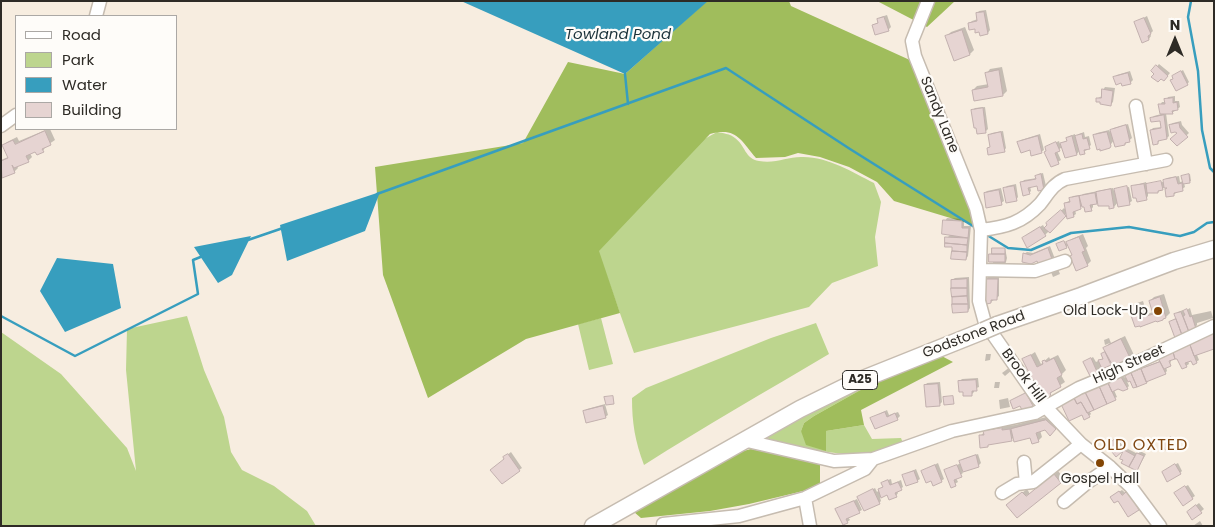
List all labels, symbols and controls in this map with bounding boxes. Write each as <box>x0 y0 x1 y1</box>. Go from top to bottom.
legend <box>15 15 178 130</box>
north arrow <box>1150 15 1200 65</box>
text: N <box>1170 15 1180 35</box>
text: Road <box>62 24 101 45</box>
water label: Towland Pond <box>565 26 671 44</box>
text: Park <box>62 49 94 70</box>
text: Water <box>62 74 107 95</box>
street label: Sandy Lane <box>916 74 962 156</box>
text: Building <box>62 99 122 120</box>
place label: Old Lock-Up <box>1063 303 1148 319</box>
marker: Old Lock-Up <box>1152 305 1164 317</box>
street label: Godstone Road <box>920 308 1028 362</box>
street label: High Street <box>1091 342 1167 388</box>
street label: Brook Hill <box>997 346 1049 406</box>
road number: A25 <box>842 370 878 390</box>
district label: OLD OXTED <box>1092 436 1190 456</box>
marker: Gospel Hall <box>1094 457 1106 469</box>
place label: Gospel Hall <box>1061 471 1139 487</box>

